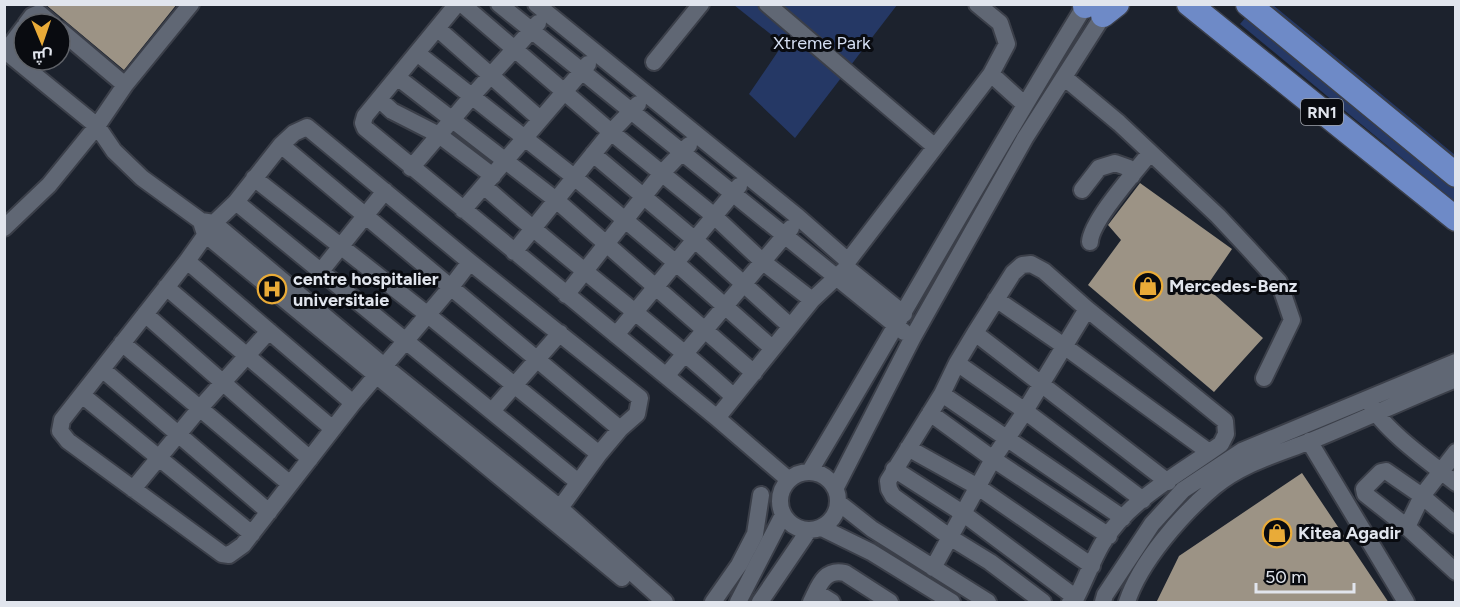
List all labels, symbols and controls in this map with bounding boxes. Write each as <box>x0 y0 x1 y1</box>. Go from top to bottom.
north arrow <box>12 12 72 72</box>
park label: Xtreme Park <box>773 32 871 54</box>
text: ش <box>32 47 53 66</box>
road number: RN1 <box>1301 99 1343 125</box>
place label: centre hospitalier universitaie <box>293 268 439 311</box>
shop icon: Mercedes-Benz <box>1132 270 1164 302</box>
hospital icon: centre hospitalier universitaie <box>256 273 288 305</box>
place label: Mercedes-Benz <box>1169 275 1298 297</box>
shop icon: Kitea Agadir <box>1261 517 1293 549</box>
place label: Kitea Agadir <box>1298 522 1401 544</box>
scale bar <box>1256 556 1354 594</box>
text: 50 m <box>1265 566 1307 588</box>

